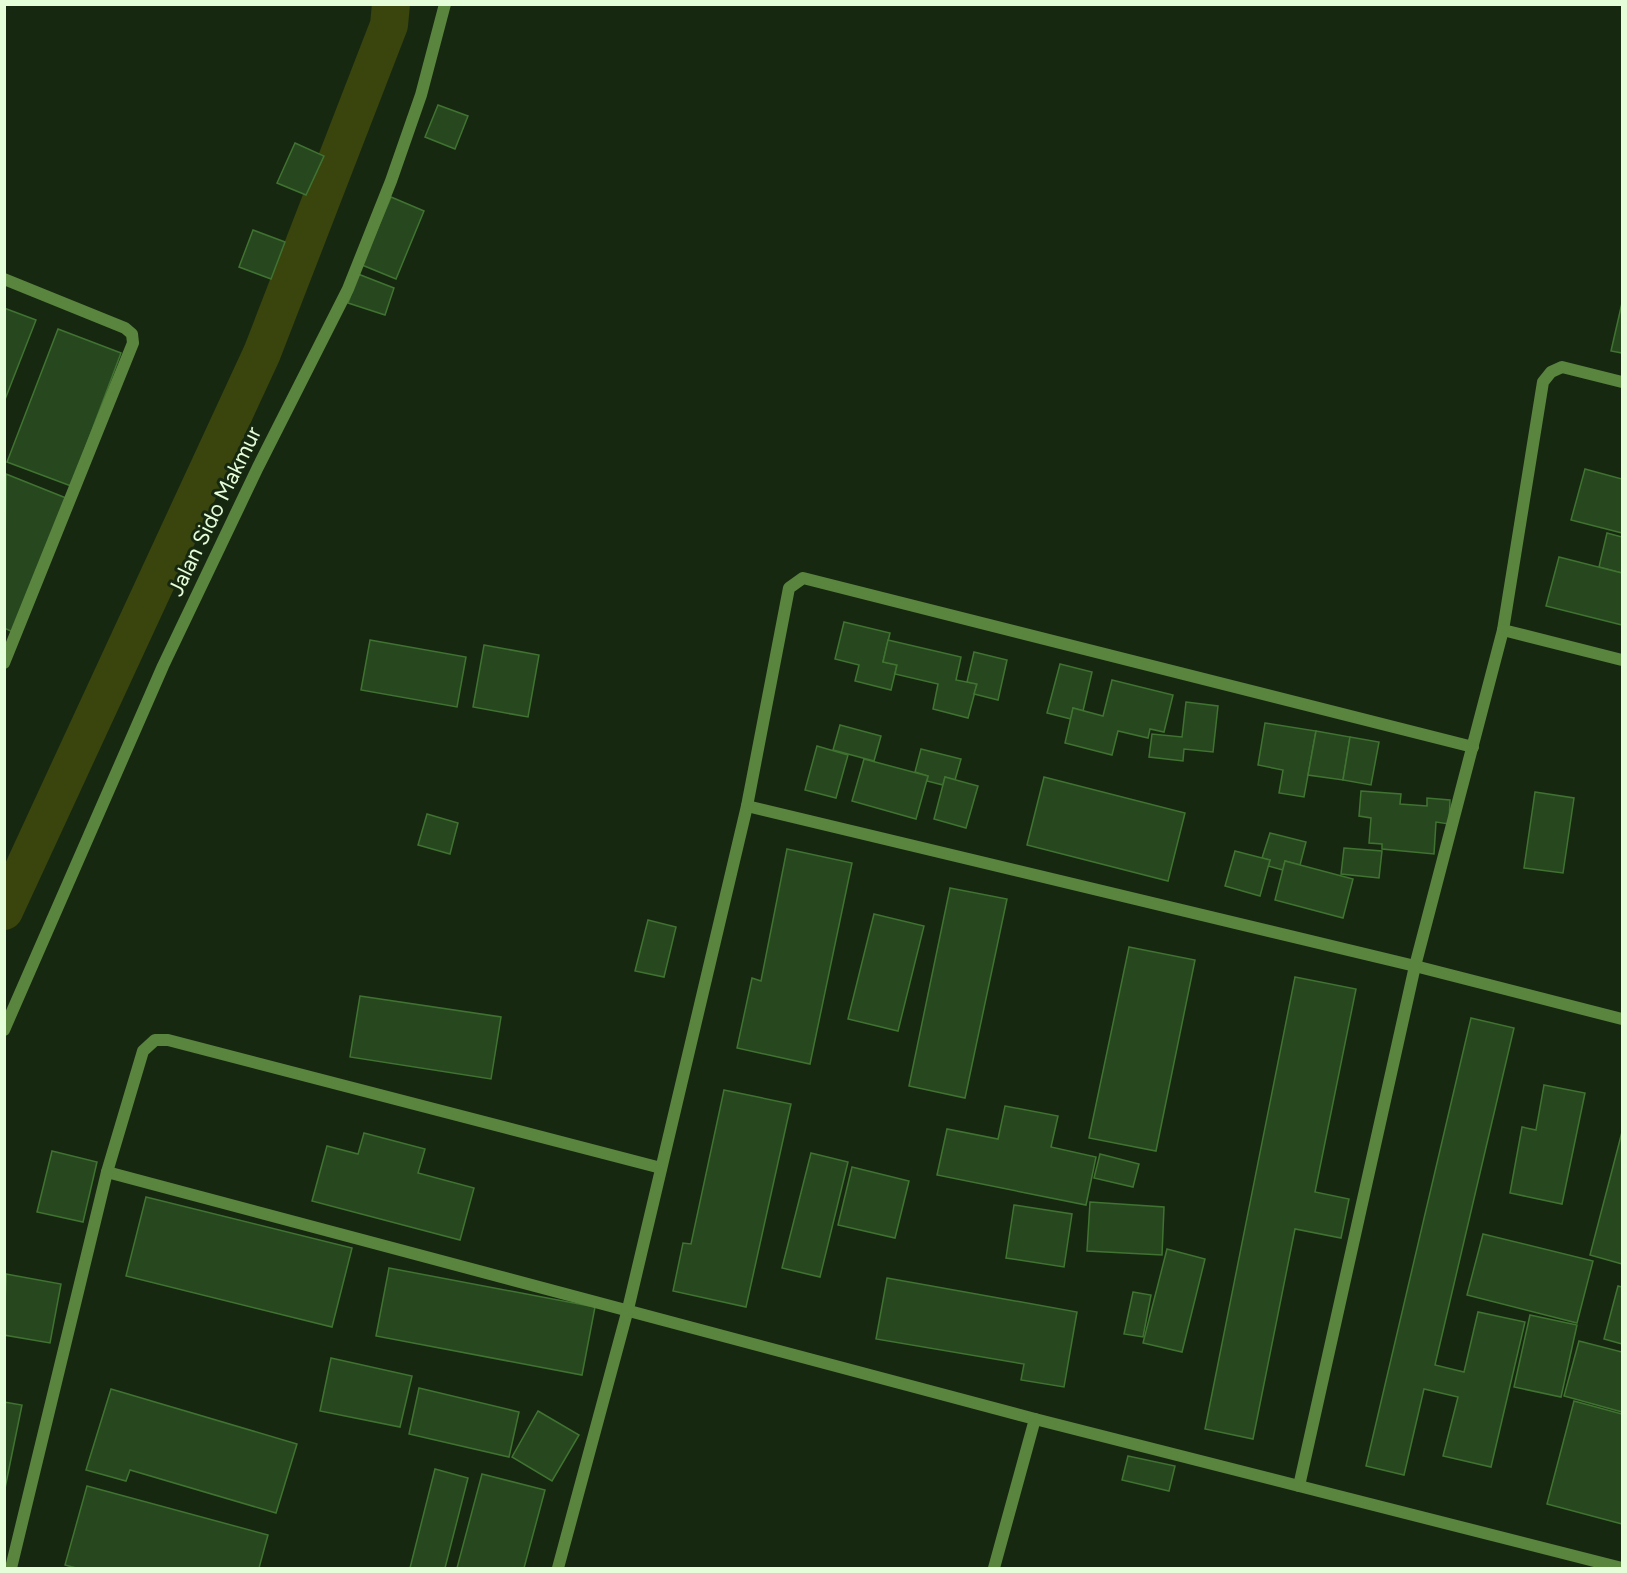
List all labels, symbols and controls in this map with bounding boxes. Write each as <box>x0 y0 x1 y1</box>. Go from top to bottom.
street label: Jalan Sido Makmur <box>162 422 267 600</box>

